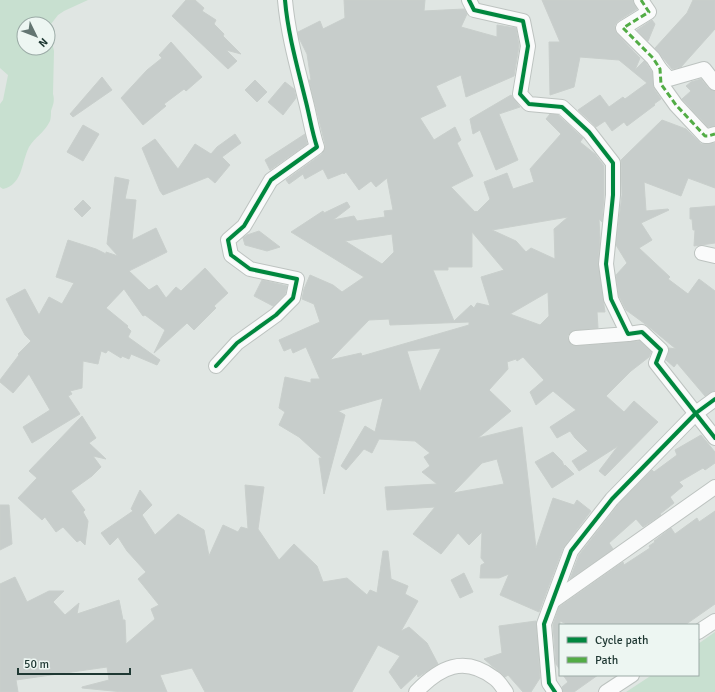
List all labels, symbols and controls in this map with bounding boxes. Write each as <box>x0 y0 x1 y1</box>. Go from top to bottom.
north arrow <box>16 16 56 56</box>
text: N <box>36 35 50 50</box>
legend <box>559 624 699 676</box>
text: Cycle path <box>595 633 648 648</box>
scale bar <box>18 650 130 676</box>
text: Path <box>595 653 618 668</box>
text: 50 m <box>24 657 49 672</box>

